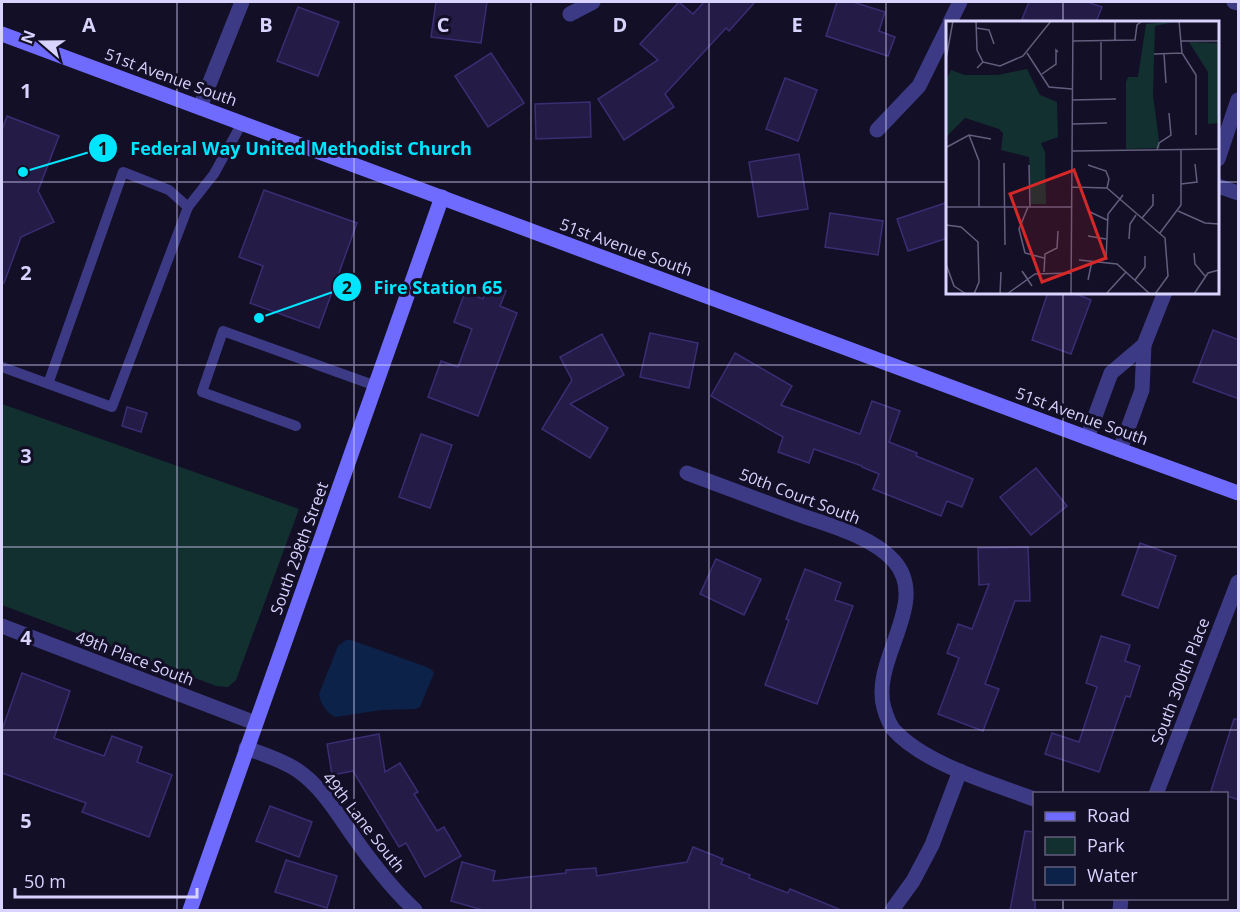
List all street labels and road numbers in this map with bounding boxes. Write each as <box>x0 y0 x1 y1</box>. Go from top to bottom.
street label: 51st Avenue South <box>102 43 240 111</box>
street label: 51st Avenue South <box>557 213 695 281</box>
street label: 51st Avenue South <box>1013 382 1151 450</box>
street label: 50th Court South <box>736 463 864 529</box>
street label: South 298th Street <box>265 478 333 617</box>
street label: South 300th Place <box>1146 614 1214 748</box>
street label: 49th Place South <box>73 625 197 691</box>
street label: 49th Lane South <box>318 767 410 877</box>

